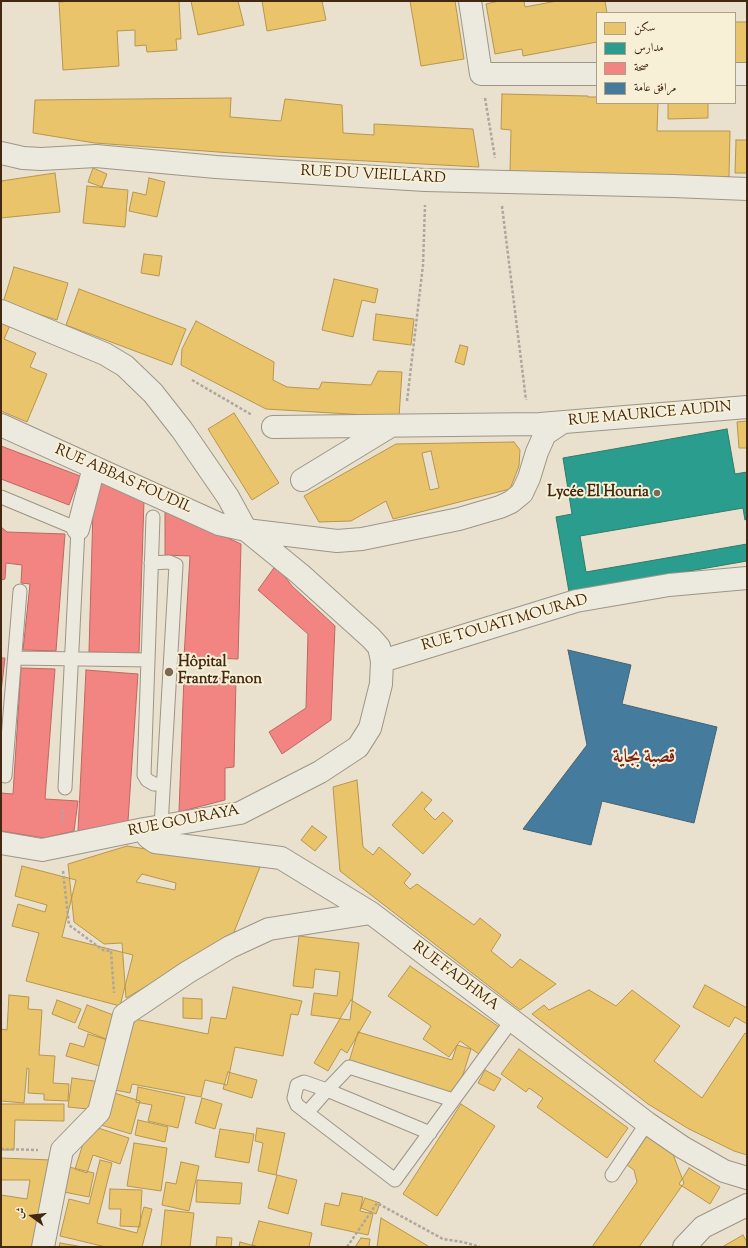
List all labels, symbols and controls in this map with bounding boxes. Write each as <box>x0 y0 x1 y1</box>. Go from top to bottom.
legend <box>596 12 736 104</box>
text: سكن <box>634 19 655 37</box>
text: مدارس <box>634 39 664 57</box>
text: صحة <box>634 59 649 77</box>
text: مرافق عامة <box>634 79 676 97</box>
street label: RUE DU VIEILLARD <box>300 163 446 189</box>
street label: RUE MAURICE AUDIN <box>568 399 732 431</box>
street label: RUE ABBAS FOUDIL <box>52 442 194 518</box>
place label: Lycée El Houria <box>547 484 649 502</box>
marker: Lycée El Houria <box>652 488 662 498</box>
street label: RUE TOUATI MOURAD <box>420 592 590 656</box>
place label: Hôpital Frantz Fanon <box>178 654 262 689</box>
marker: Hôpital Frantz Fanon <box>163 666 175 678</box>
district label: قصبة بجاية <box>613 748 675 770</box>
street label: RUE GOURAYA <box>127 802 241 842</box>
street label: RUE FADHMA <box>408 939 502 1015</box>
north arrow <box>12 1196 52 1236</box>
text: ش <box>11 1206 30 1220</box>

